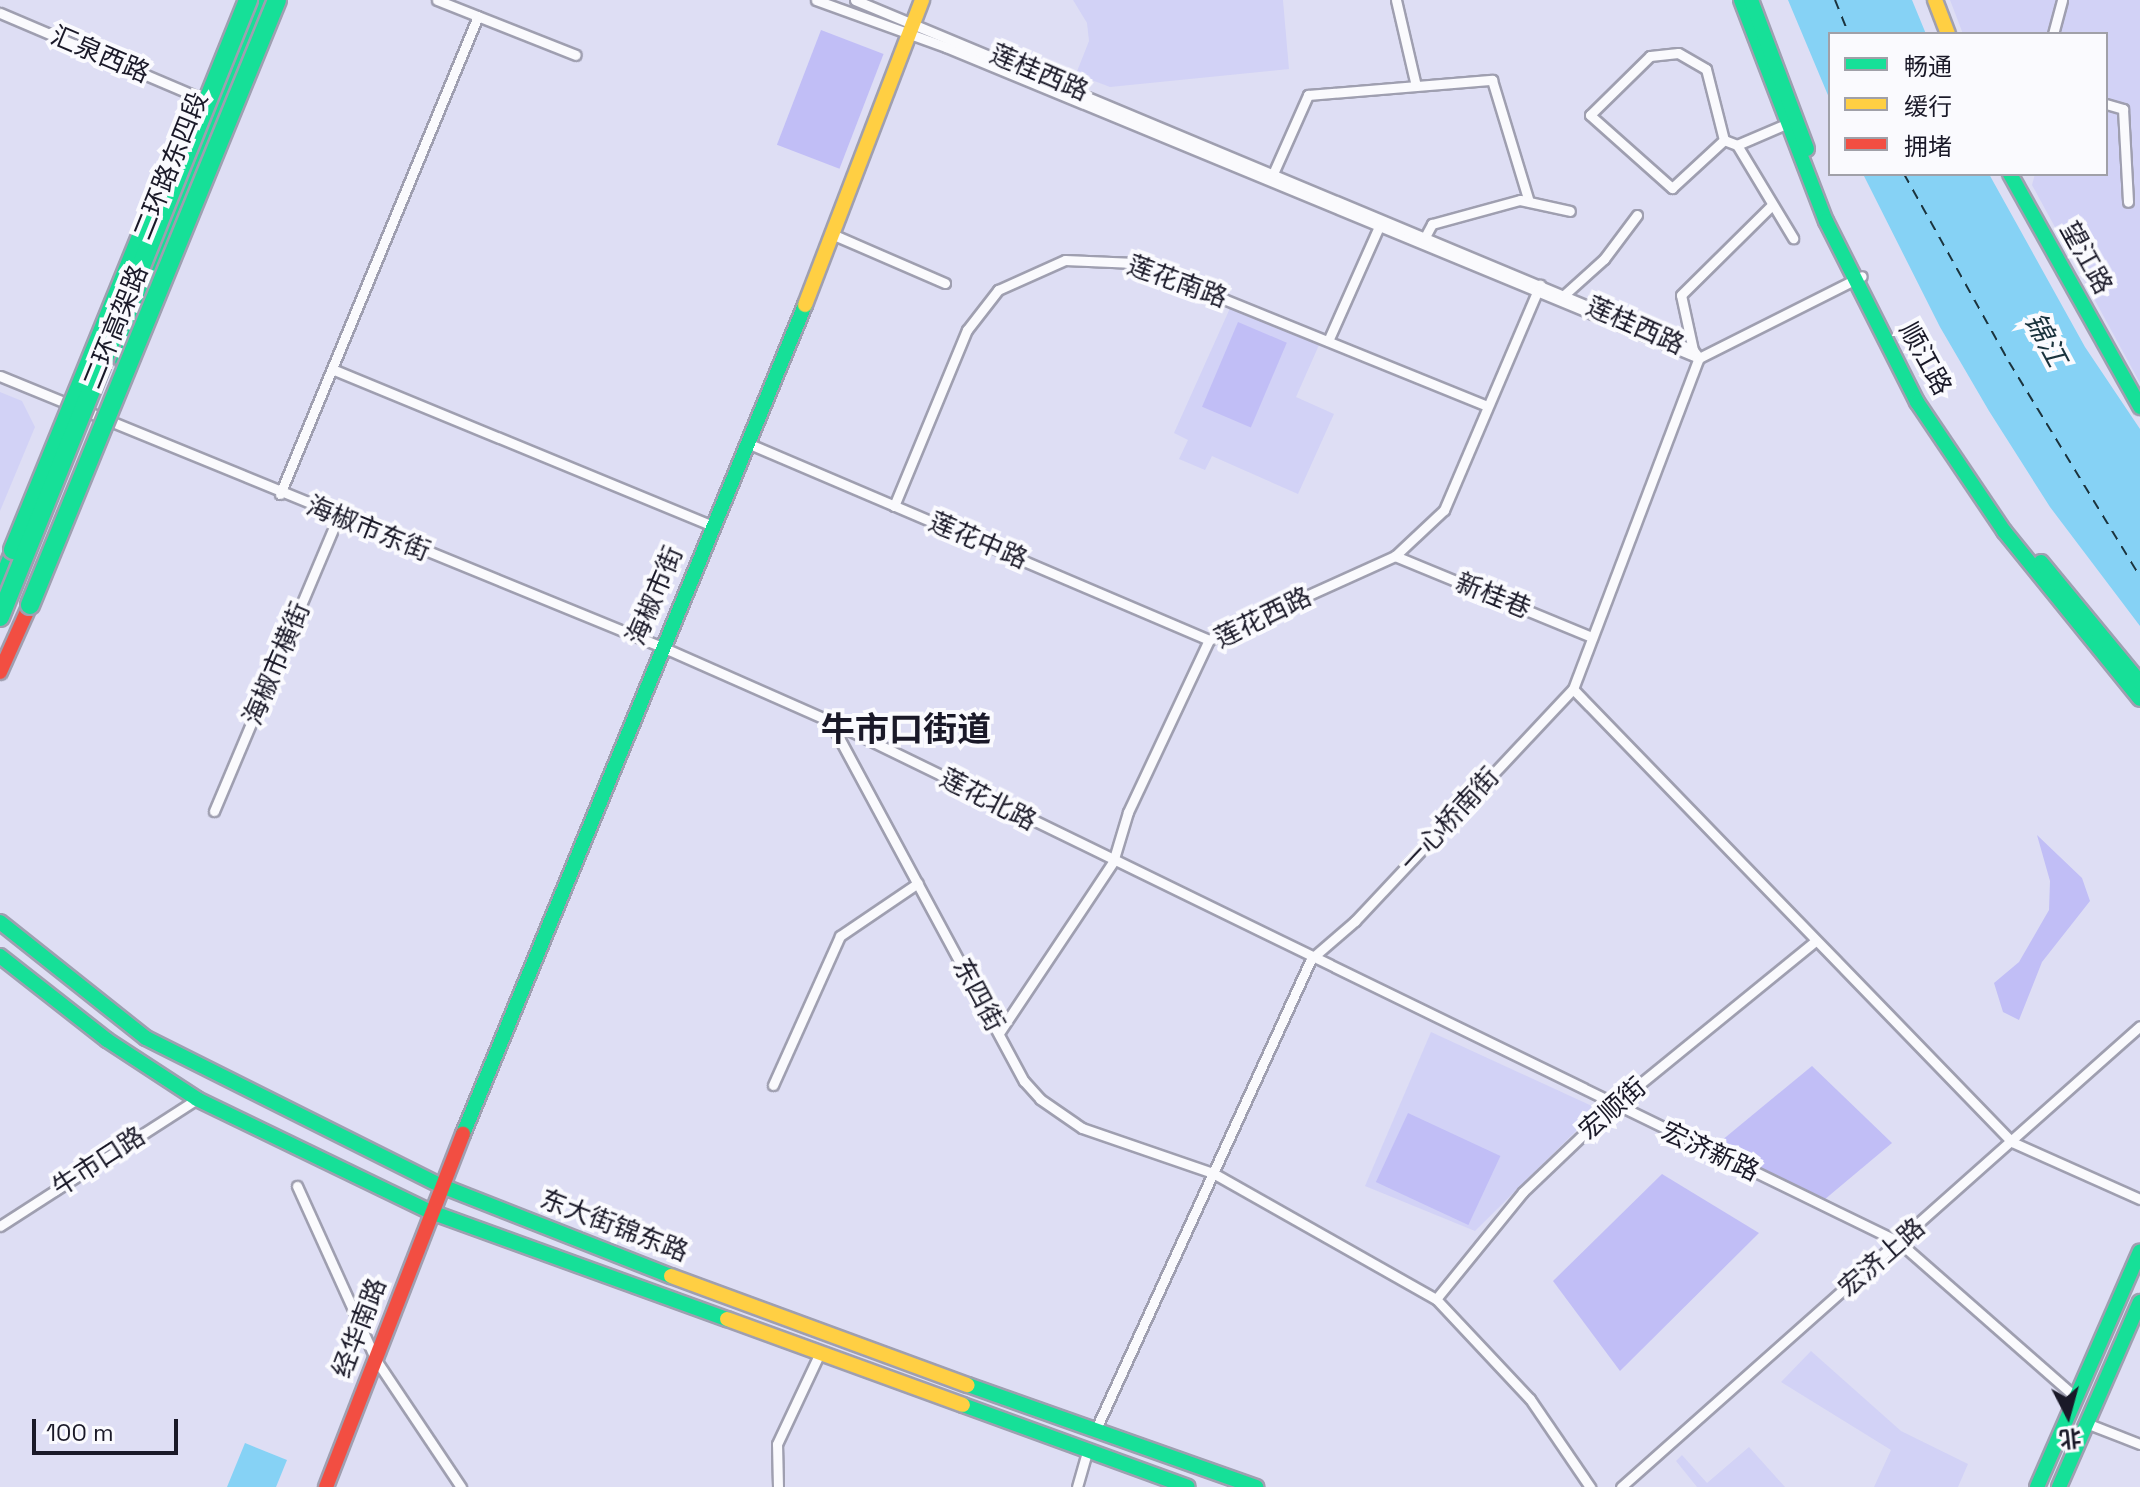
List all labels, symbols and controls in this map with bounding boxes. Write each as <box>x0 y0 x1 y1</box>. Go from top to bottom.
street label: 汇泉西路 <box>46 20 154 90</box>
legend <box>1828 32 2108 176</box>
street label: 莲桂西路 <box>985 38 1093 108</box>
text: 畅通 <box>1904 51 1952 82</box>
street label: 二环路东四段 <box>127 88 215 244</box>
text: 缓行 <box>1904 91 1952 122</box>
text: 拥堵 <box>1904 131 1952 162</box>
street label: 望江路 <box>2053 216 2119 300</box>
street label: 莲花南路 <box>1123 250 1231 314</box>
street label: 二环高架路 <box>77 261 155 393</box>
street label: 莲桂西路 <box>1581 291 1689 361</box>
water label: 锦江 <box>2018 306 2074 372</box>
street label: 顺江路 <box>1892 317 1958 401</box>
street label: 海椒市东街 <box>302 490 434 568</box>
street label: 莲花中路 <box>924 506 1032 576</box>
street label: 海椒市街 <box>620 542 690 650</box>
street label: 新桂巷 <box>1451 567 1535 625</box>
street label: 莲花西路 <box>1209 581 1317 655</box>
street label: 海椒市横街 <box>237 598 317 730</box>
district label: 牛市口街道 <box>821 710 991 750</box>
street label: 莲花北路 <box>935 762 1041 838</box>
street label: 一心桥南街 <box>1394 762 1506 878</box>
street label: 东四街 <box>946 953 1010 1037</box>
street label: 宏顺街 <box>1573 1072 1653 1146</box>
street label: 宏济新路 <box>1656 1116 1764 1188</box>
street label: 牛市口路 <box>47 1121 151 1203</box>
street label: 东大街锦东路 <box>536 1183 692 1269</box>
street label: 宏济上路 <box>1833 1212 1931 1304</box>
street label: 经华南路 <box>327 1274 393 1382</box>
north arrow <box>2028 1375 2108 1455</box>
scale bar <box>36 1403 182 1453</box>
text: 100 m <box>46 1417 114 1448</box>
text: 北 <box>2058 1424 2083 1454</box>

